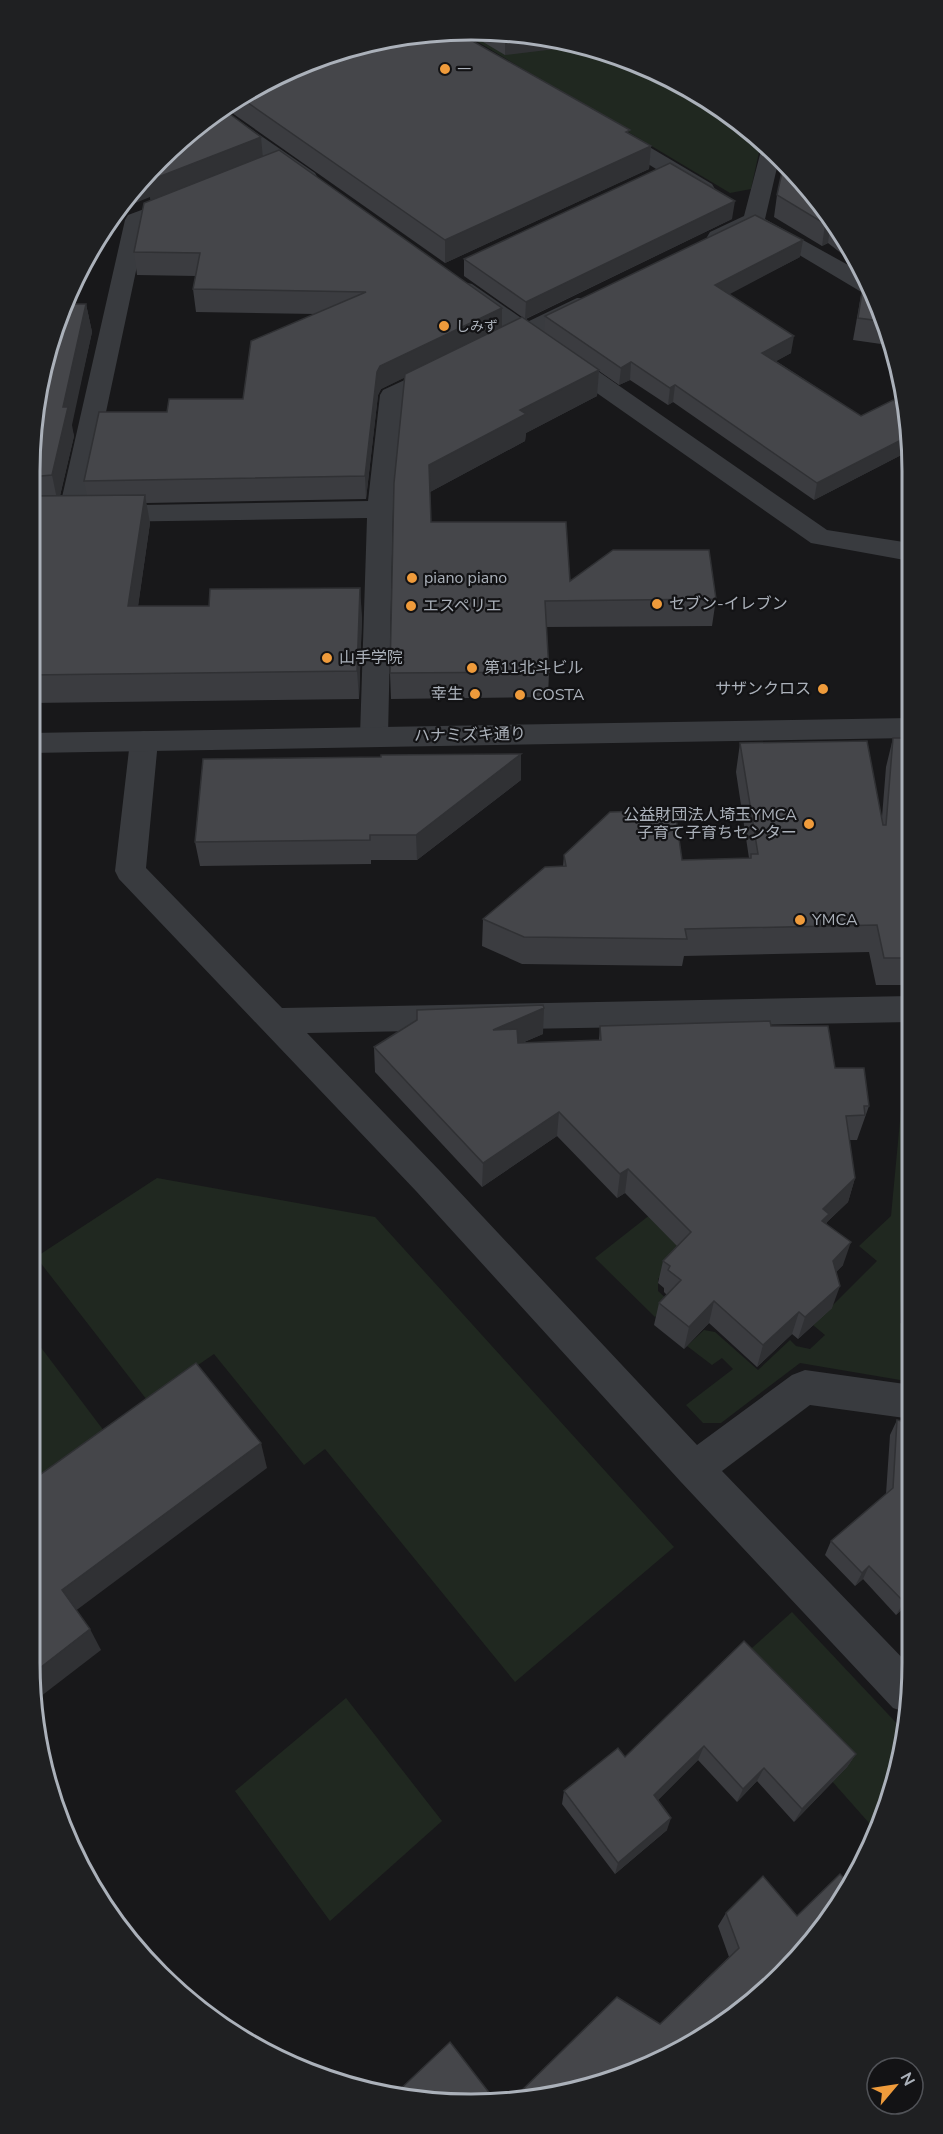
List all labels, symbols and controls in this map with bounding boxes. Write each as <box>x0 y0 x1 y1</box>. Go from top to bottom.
place label: 一 <box>457 60 471 79</box>
marker: 一 <box>438 62 452 76</box>
place label: しみず <box>456 317 498 336</box>
marker: しみず <box>437 319 451 333</box>
place label: piano piano <box>424 567 507 589</box>
marker: piano piano <box>405 571 419 585</box>
place label: セブン-イレブン <box>669 593 788 615</box>
place label: エスペリエ <box>423 595 502 617</box>
marker: セブン-イレブン <box>650 597 664 611</box>
marker: エスペリエ <box>404 599 418 613</box>
place label: 山手学院 <box>339 647 403 669</box>
marker: 山手学院 <box>320 651 334 665</box>
place label: 第11北斗ビル <box>484 657 583 679</box>
marker: 第11北斗ビル <box>465 661 479 675</box>
place label: サザンクロス <box>715 678 811 700</box>
marker: サザンクロス <box>816 682 830 696</box>
place label: 幸生 <box>431 683 463 705</box>
place label: COSTA <box>532 684 585 706</box>
marker: 幸生 <box>468 687 482 701</box>
marker: COSTA <box>513 688 527 702</box>
street label: ハナミズキ通り <box>414 723 526 747</box>
place label: 公益財団法人埼玉YMCA 子育て子育ちセンター <box>623 804 797 844</box>
marker: 公益財団法人埼玉YMCA 子育て子育ちセンター <box>802 817 816 831</box>
place label: YMCA <box>811 909 858 931</box>
marker: YMCA <box>793 913 807 927</box>
north arrow <box>865 2056 925 2116</box>
text: N <box>895 2069 920 2090</box>

